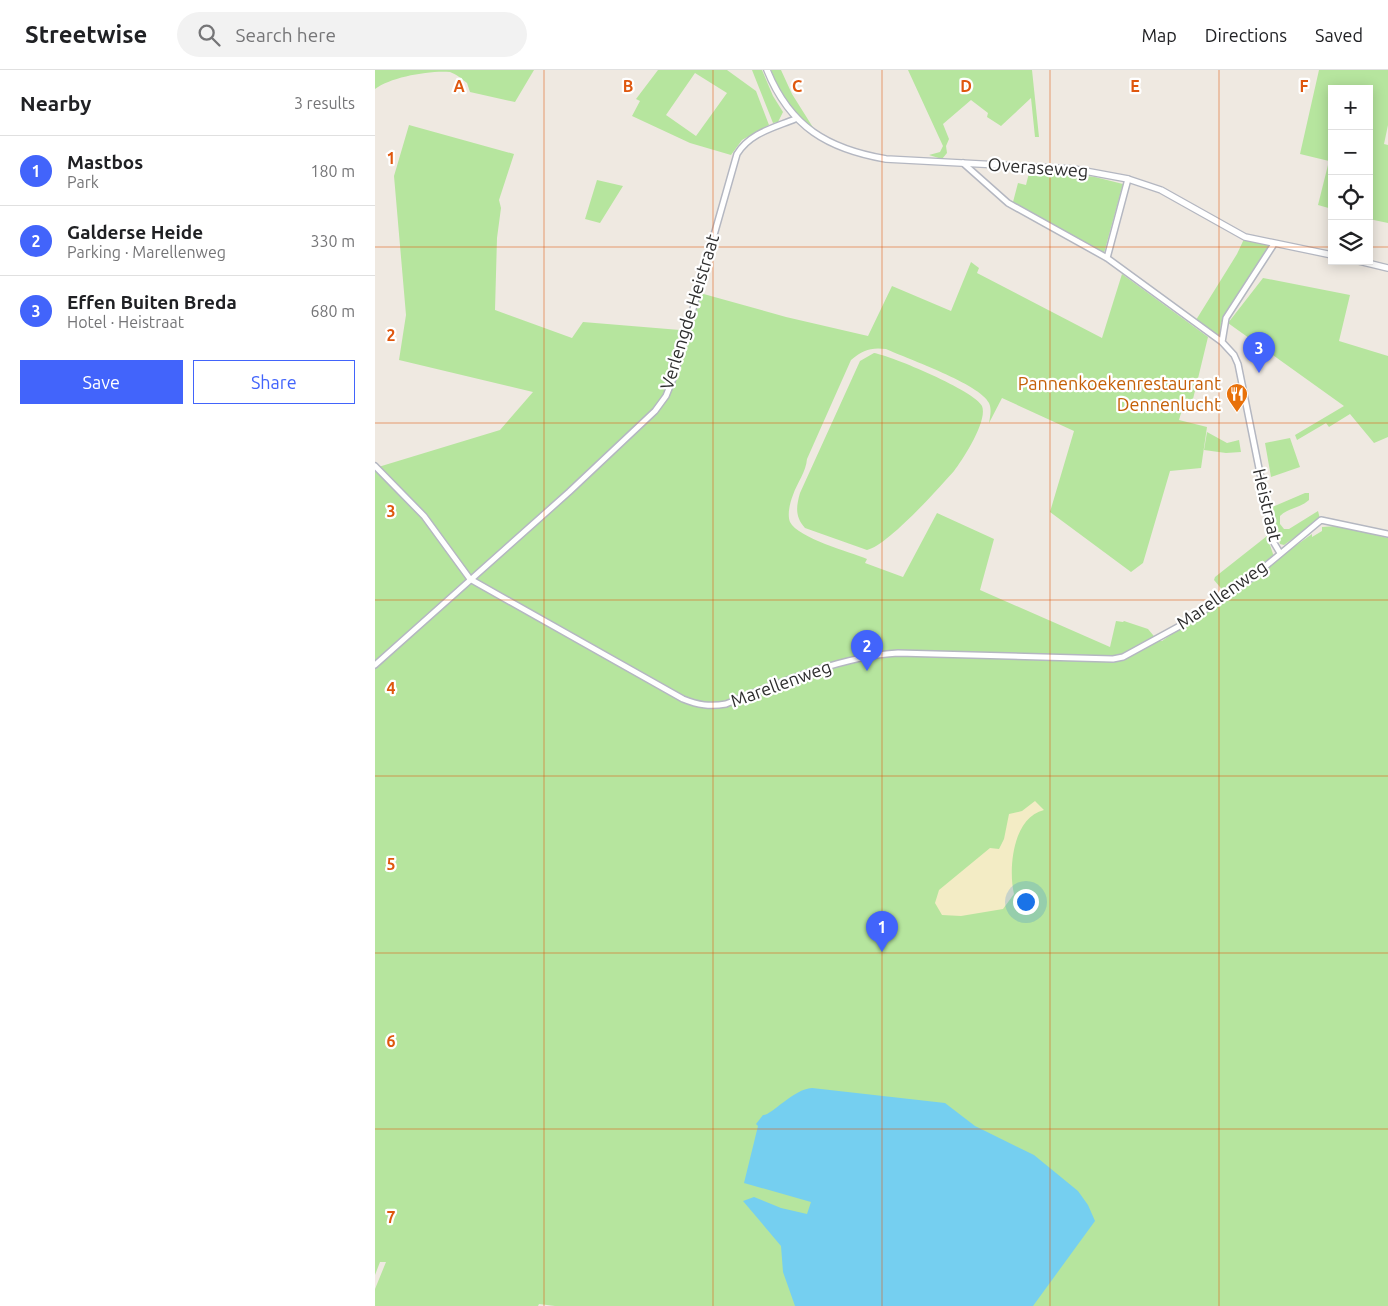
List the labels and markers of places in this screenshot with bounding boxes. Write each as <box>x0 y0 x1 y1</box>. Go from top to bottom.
pin: 3 <box>1243 332 1275 373</box>
place label: Pannenkoekenrestaurant Dennenlucht <box>1018 373 1221 414</box>
restaurant icon: Pannenkoekenrestaurant Dennenlucht <box>1225 382 1249 413</box>
pin: 2 <box>851 630 883 671</box>
pin: 1 <box>866 911 898 952</box>

